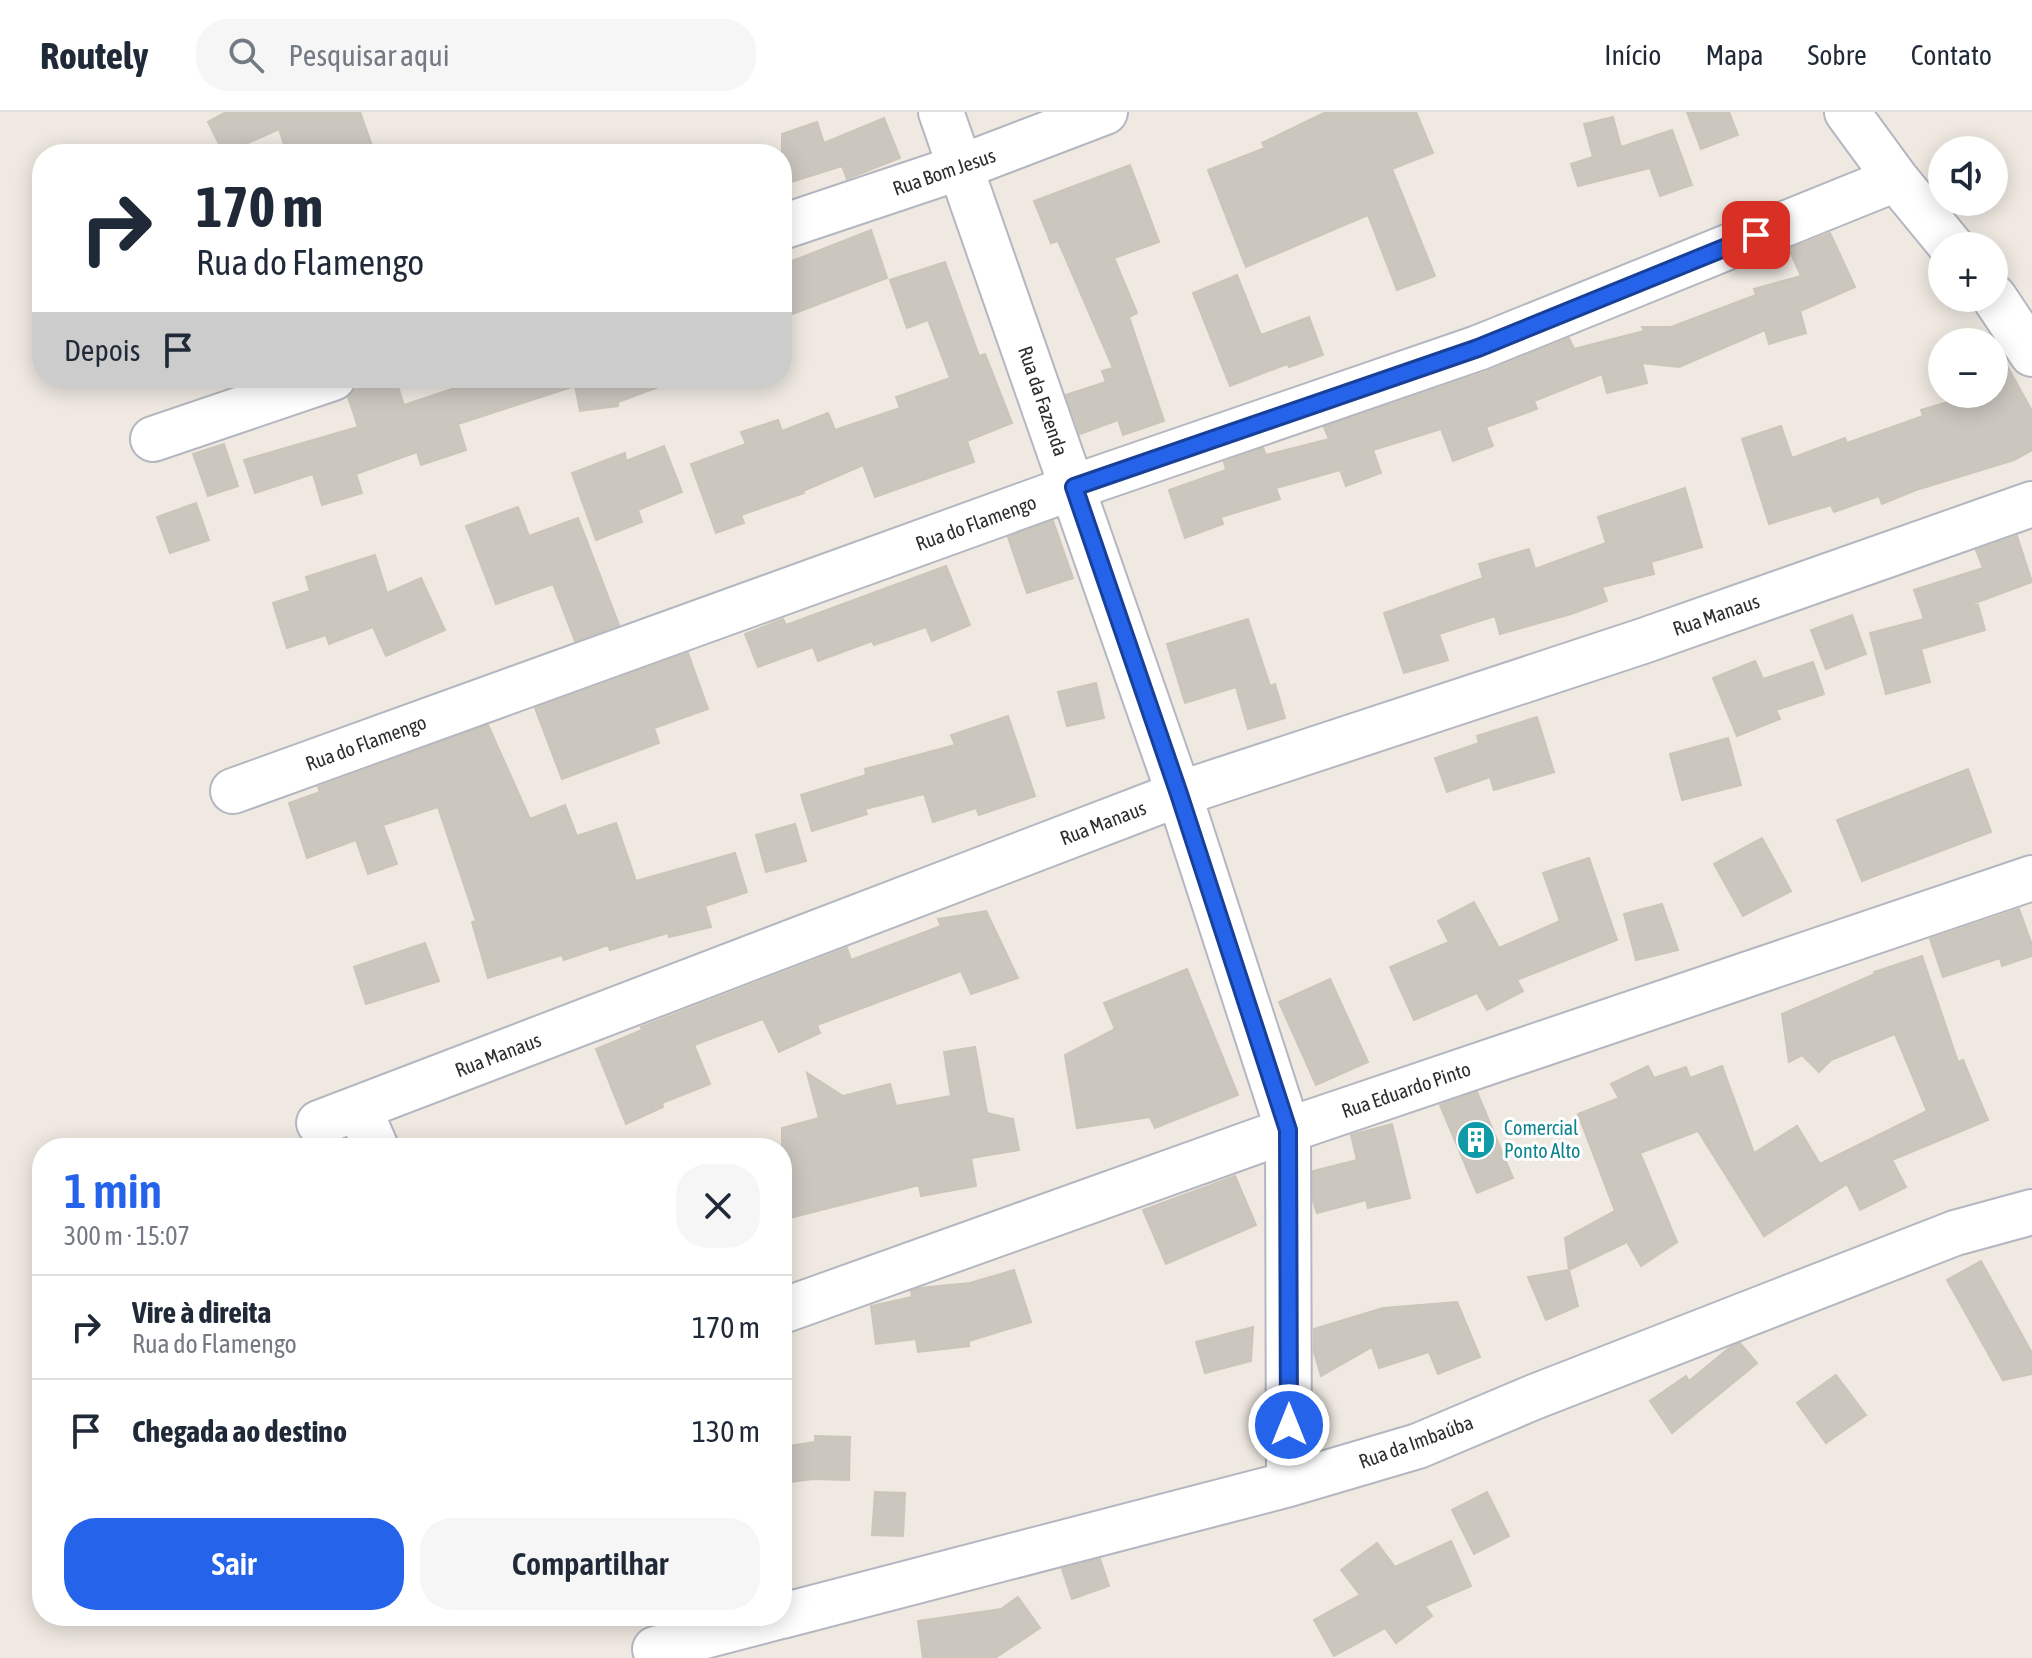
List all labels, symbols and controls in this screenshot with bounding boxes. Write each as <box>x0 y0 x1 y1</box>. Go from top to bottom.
search box <box>196 19 756 91</box>
icon: search <box>224 33 268 77</box>
text: Routely <box>40 34 148 77</box>
text: Pesquisar aqui <box>288 38 450 72</box>
text: Início <box>1604 39 1661 71</box>
text: Mapa <box>1705 39 1763 71</box>
text: Sobre <box>1807 39 1867 71</box>
text: Contato <box>1911 39 1992 71</box>
map controls <box>1928 136 2008 408</box>
button: sound <box>1928 136 2008 216</box>
street label: Rua Bom Jesus <box>890 143 998 200</box>
text: 170 m <box>196 175 323 239</box>
icon: right <box>64 176 168 280</box>
pin <box>1722 201 1790 269</box>
icon: arrive <box>1734 213 1778 257</box>
button: + <box>1928 232 2008 312</box>
text: Rua do Flamengo <box>196 241 424 283</box>
icon: arrive <box>156 328 200 372</box>
button: − <box>1928 328 2008 408</box>
text: Depois <box>64 333 140 367</box>
street label: Rua da Fazenda <box>1014 343 1073 459</box>
street label: Rua do Flamengo <box>912 490 1039 555</box>
street label: Rua Manaus <box>1669 589 1762 640</box>
street label: Rua do Flamengo <box>302 710 429 775</box>
street label: Rua Manaus <box>1057 796 1149 849</box>
street label: Rua Manaus <box>452 1028 544 1081</box>
street label: Rua Eduardo Pinto <box>1338 1057 1473 1122</box>
place label: Comercial Ponto Alto <box>1504 1116 1580 1162</box>
building icon: Comercial Ponto Alto <box>1455 1119 1497 1161</box>
text: 1 min <box>64 1163 162 1218</box>
button: close <box>676 1164 760 1248</box>
text: 300 m · 15:07 <box>64 1221 190 1251</box>
text: Vire à direita <box>132 1295 271 1329</box>
icon: right <box>64 1305 108 1349</box>
text: 170 m <box>692 1310 760 1344</box>
text: Rua do Flamengo <box>132 1329 297 1359</box>
position arrow <box>1247 1383 1331 1467</box>
icon: arrive <box>64 1409 108 1453</box>
street label: Rua da Imbaúba <box>1356 1410 1476 1473</box>
text: Chegada ao destino <box>132 1414 347 1448</box>
text: 130 m <box>692 1414 760 1448</box>
button: Sair <box>64 1518 404 1610</box>
button: Compartilhar <box>420 1518 760 1610</box>

